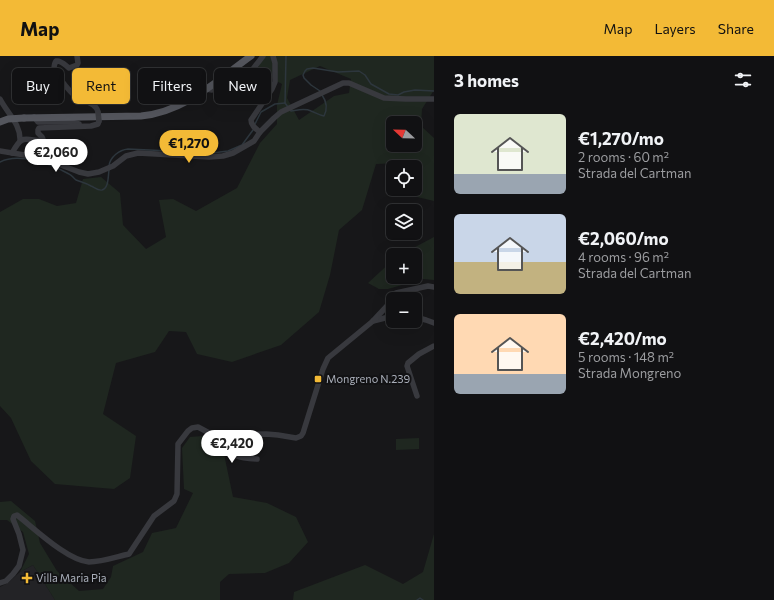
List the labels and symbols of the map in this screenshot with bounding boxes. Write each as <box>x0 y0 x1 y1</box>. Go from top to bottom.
north arrow <box>386 116 422 152</box>
pin: €1,270 <box>156 130 222 164</box>
pin: €2,060 <box>23 139 89 173</box>
place label: Mongreno N.239 <box>326 372 411 385</box>
marker: Mongreno N.239 <box>313 374 323 384</box>
pin: €2,420 <box>199 430 265 464</box>
place label: Villa Maria Pia <box>36 571 107 584</box>
marker: Villa Maria Pia <box>21 572 33 584</box>

